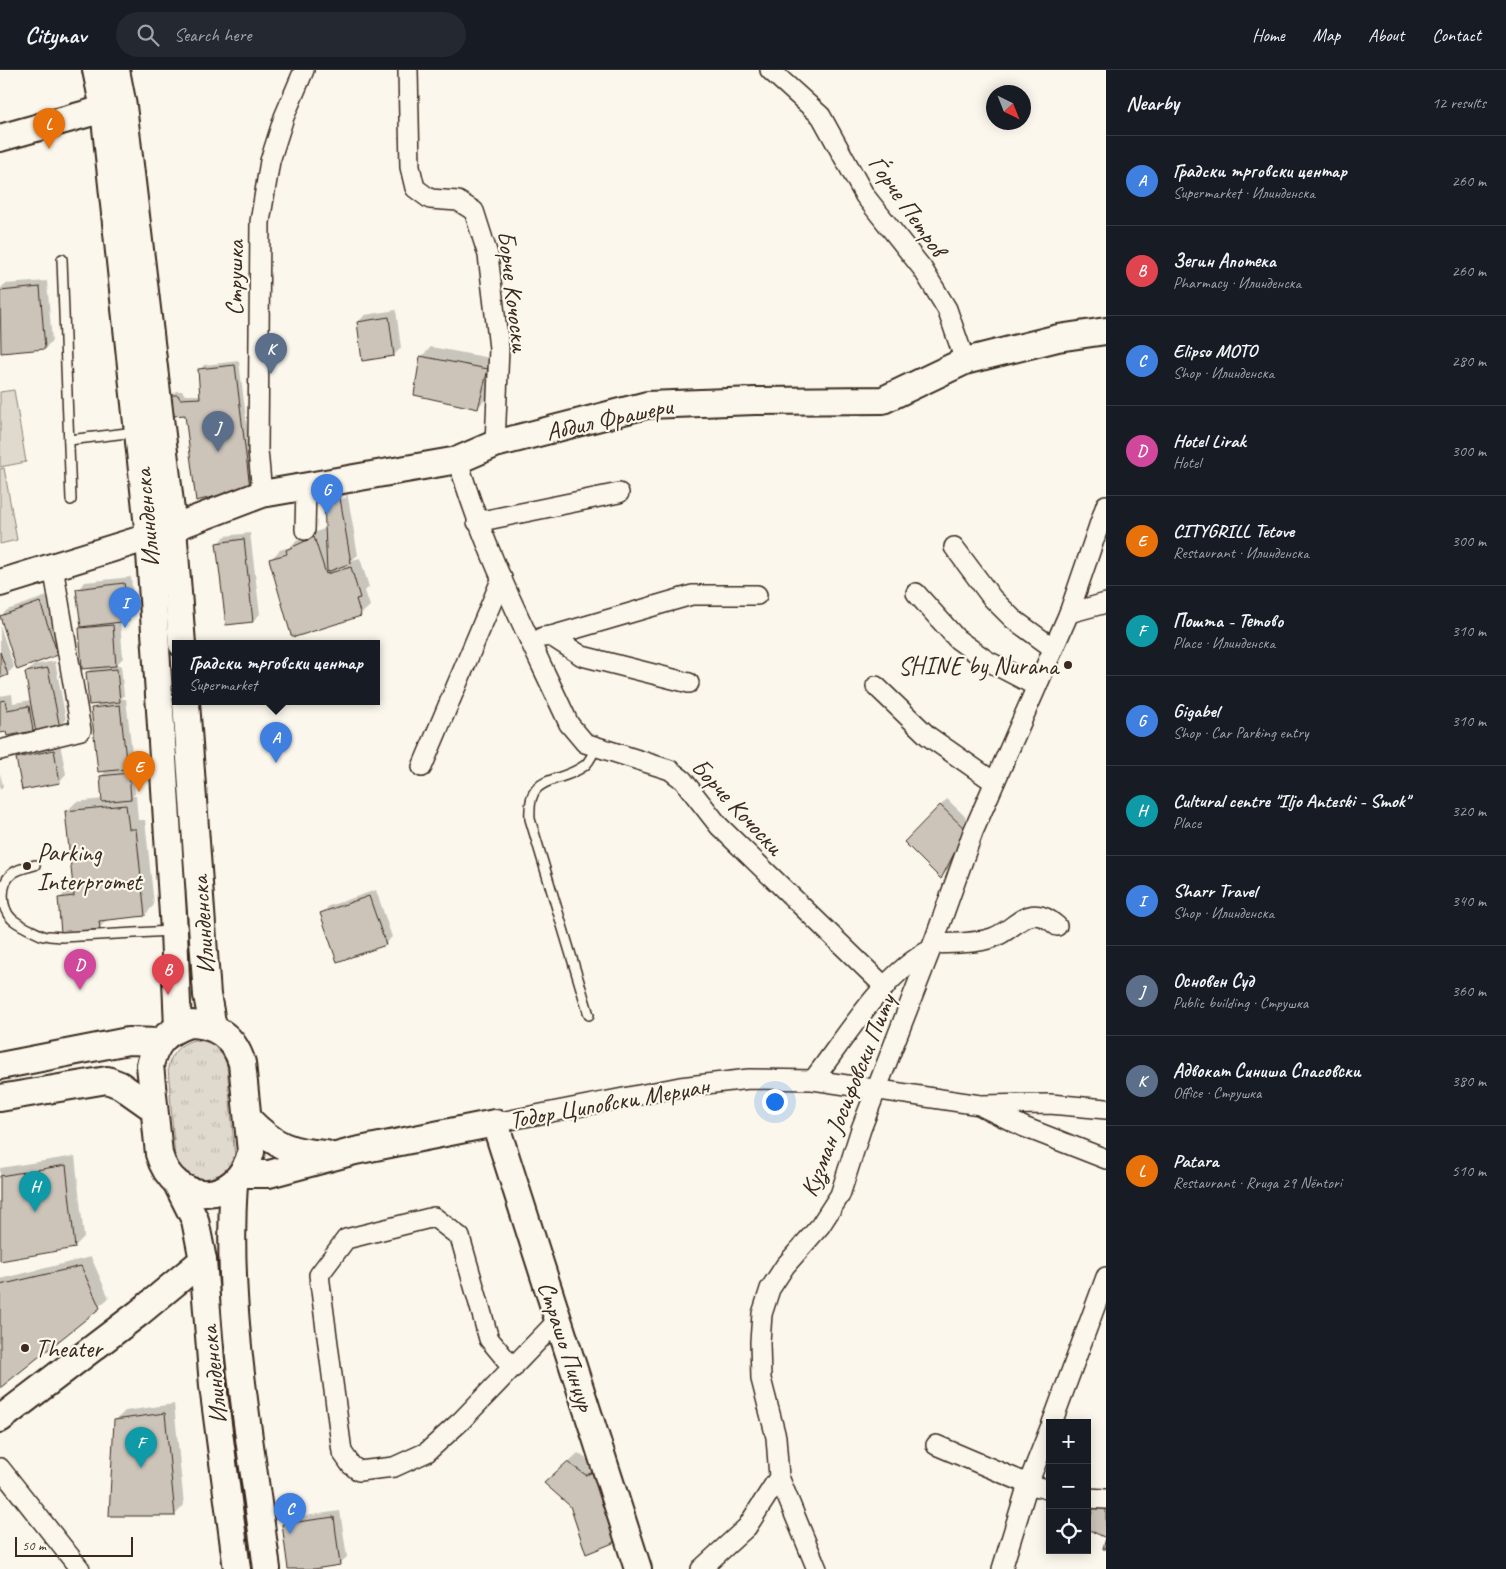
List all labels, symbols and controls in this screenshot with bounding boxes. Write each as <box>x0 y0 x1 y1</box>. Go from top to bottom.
search box <box>116 12 466 57</box>
text: Citynav <box>25 20 86 50</box>
icon: search <box>134 21 162 49</box>
text: Search here <box>174 23 251 47</box>
text: Home <box>1252 24 1285 46</box>
text: Map <box>1313 24 1340 46</box>
text: About <box>1368 24 1404 46</box>
text: Contact <box>1432 24 1481 46</box>
north arrow <box>986 85 1031 130</box>
text: Nearby <box>1126 90 1179 116</box>
text: 12 results <box>1432 93 1486 113</box>
pin: L <box>33 108 65 149</box>
street label: Ѓорче Петров <box>861 149 956 266</box>
text: Градски трговски центар <box>1173 159 1347 183</box>
text: A <box>1138 171 1146 191</box>
text: 260 m <box>1452 171 1486 191</box>
text: Supermarket · Илинденска <box>1173 183 1315 203</box>
street label: Борче Кочоски <box>490 229 537 355</box>
street label: Струшка <box>218 238 252 316</box>
text: Зегин Апотека <box>1173 249 1276 273</box>
text: B <box>1138 261 1146 281</box>
text: 260 m <box>1452 261 1486 281</box>
text: Pharmacy · Илинденска <box>1173 273 1301 293</box>
pin: K <box>255 333 287 374</box>
text: Elipso MOTO <box>1173 339 1257 363</box>
text: C <box>1138 351 1146 371</box>
text: 280 m <box>1452 351 1486 371</box>
text: Shop · Илинденска <box>1173 363 1274 383</box>
street label: Абдил Фрашери <box>543 390 677 448</box>
pin: J <box>202 411 234 452</box>
text: Hotel Lirak <box>1173 429 1246 453</box>
text: D <box>1137 441 1147 461</box>
text: 300 m <box>1452 441 1486 461</box>
text: Hotel <box>1173 453 1201 473</box>
street label: Илинденска <box>127 465 167 568</box>
pin: G <box>311 474 343 515</box>
text: CITYGRILL Tetove <box>1173 519 1294 543</box>
text: E <box>1138 531 1146 551</box>
text: 300 m <box>1452 531 1486 551</box>
text: Restaurant · Илинденска <box>1173 543 1309 563</box>
pin: I <box>109 587 141 628</box>
text: Пошта - Тетово <box>1173 609 1283 633</box>
text: F <box>1138 621 1146 641</box>
text: 310 m <box>1452 621 1486 641</box>
text: Place · Илинденска <box>1173 633 1275 653</box>
popup <box>172 640 380 705</box>
place label: SHINE by Nurana <box>898 650 1061 682</box>
text: Градски трговски центар <box>189 651 363 675</box>
marker: SHINE by Nurana <box>1062 659 1074 671</box>
text: Supermarket <box>189 675 257 695</box>
text: Gigabel <box>1173 699 1219 723</box>
text: G <box>1138 711 1146 731</box>
text: 310 m <box>1452 711 1486 731</box>
pin: A <box>260 722 292 763</box>
text: Shop · Car Parking entry <box>1173 723 1308 743</box>
pin: E <box>123 751 155 792</box>
street label: Борче Кочоски <box>684 751 792 863</box>
text: Cultural centre "Iljo Anteski - Smok" <box>1173 789 1409 813</box>
text: H <box>1137 801 1147 821</box>
text: 320 m <box>1452 801 1486 821</box>
text: Place <box>1173 813 1201 833</box>
place label: Parking Interpromet <box>37 837 144 898</box>
marker: Parking Interpromet <box>21 860 33 872</box>
street label: Илинденска <box>183 872 222 975</box>
text: Sharr Travel <box>1173 879 1257 903</box>
text: I <box>1139 891 1145 911</box>
text: 340 m <box>1452 891 1486 911</box>
text: Shop · Илинденска <box>1173 903 1274 923</box>
pin: D <box>64 949 96 990</box>
pin: B <box>152 954 184 995</box>
text: Основен Суд <box>1173 969 1254 993</box>
text: J <box>1139 981 1145 1001</box>
text: 360 m <box>1452 981 1486 1001</box>
street label: Кузман Јосифовски Питу <box>793 987 905 1202</box>
text: Public building · Струшка <box>1173 993 1308 1013</box>
text: Адвокат Синиша Спасовски <box>1173 1059 1361 1083</box>
street label: Тодор Циповски Мерџан <box>507 1069 713 1136</box>
text: K <box>1138 1071 1146 1091</box>
text: 380 m <box>1452 1071 1486 1091</box>
text: Office · Струшка <box>1173 1083 1261 1103</box>
your location <box>762 1089 788 1115</box>
text: Patara <box>1173 1149 1219 1173</box>
text: L <box>1139 1161 1145 1181</box>
text: 510 m <box>1452 1161 1486 1181</box>
pin: H <box>19 1171 51 1212</box>
text: Restaurant · Rruga 29 Nëntori <box>1173 1173 1342 1193</box>
street label: Страшо Пинџур <box>530 1277 603 1417</box>
street label: Илинденска <box>193 1321 235 1426</box>
place label: Theater <box>35 1333 104 1365</box>
marker: Theater <box>19 1342 31 1354</box>
map controls <box>1046 1419 1091 1554</box>
button: + <box>1046 1419 1091 1464</box>
pin: F <box>125 1427 157 1468</box>
button: − <box>1046 1464 1091 1509</box>
pin: C <box>274 1493 306 1534</box>
button: locate <box>1046 1509 1091 1554</box>
scale bar <box>15 1534 132 1557</box>
text: 50 m <box>22 1537 46 1554</box>

